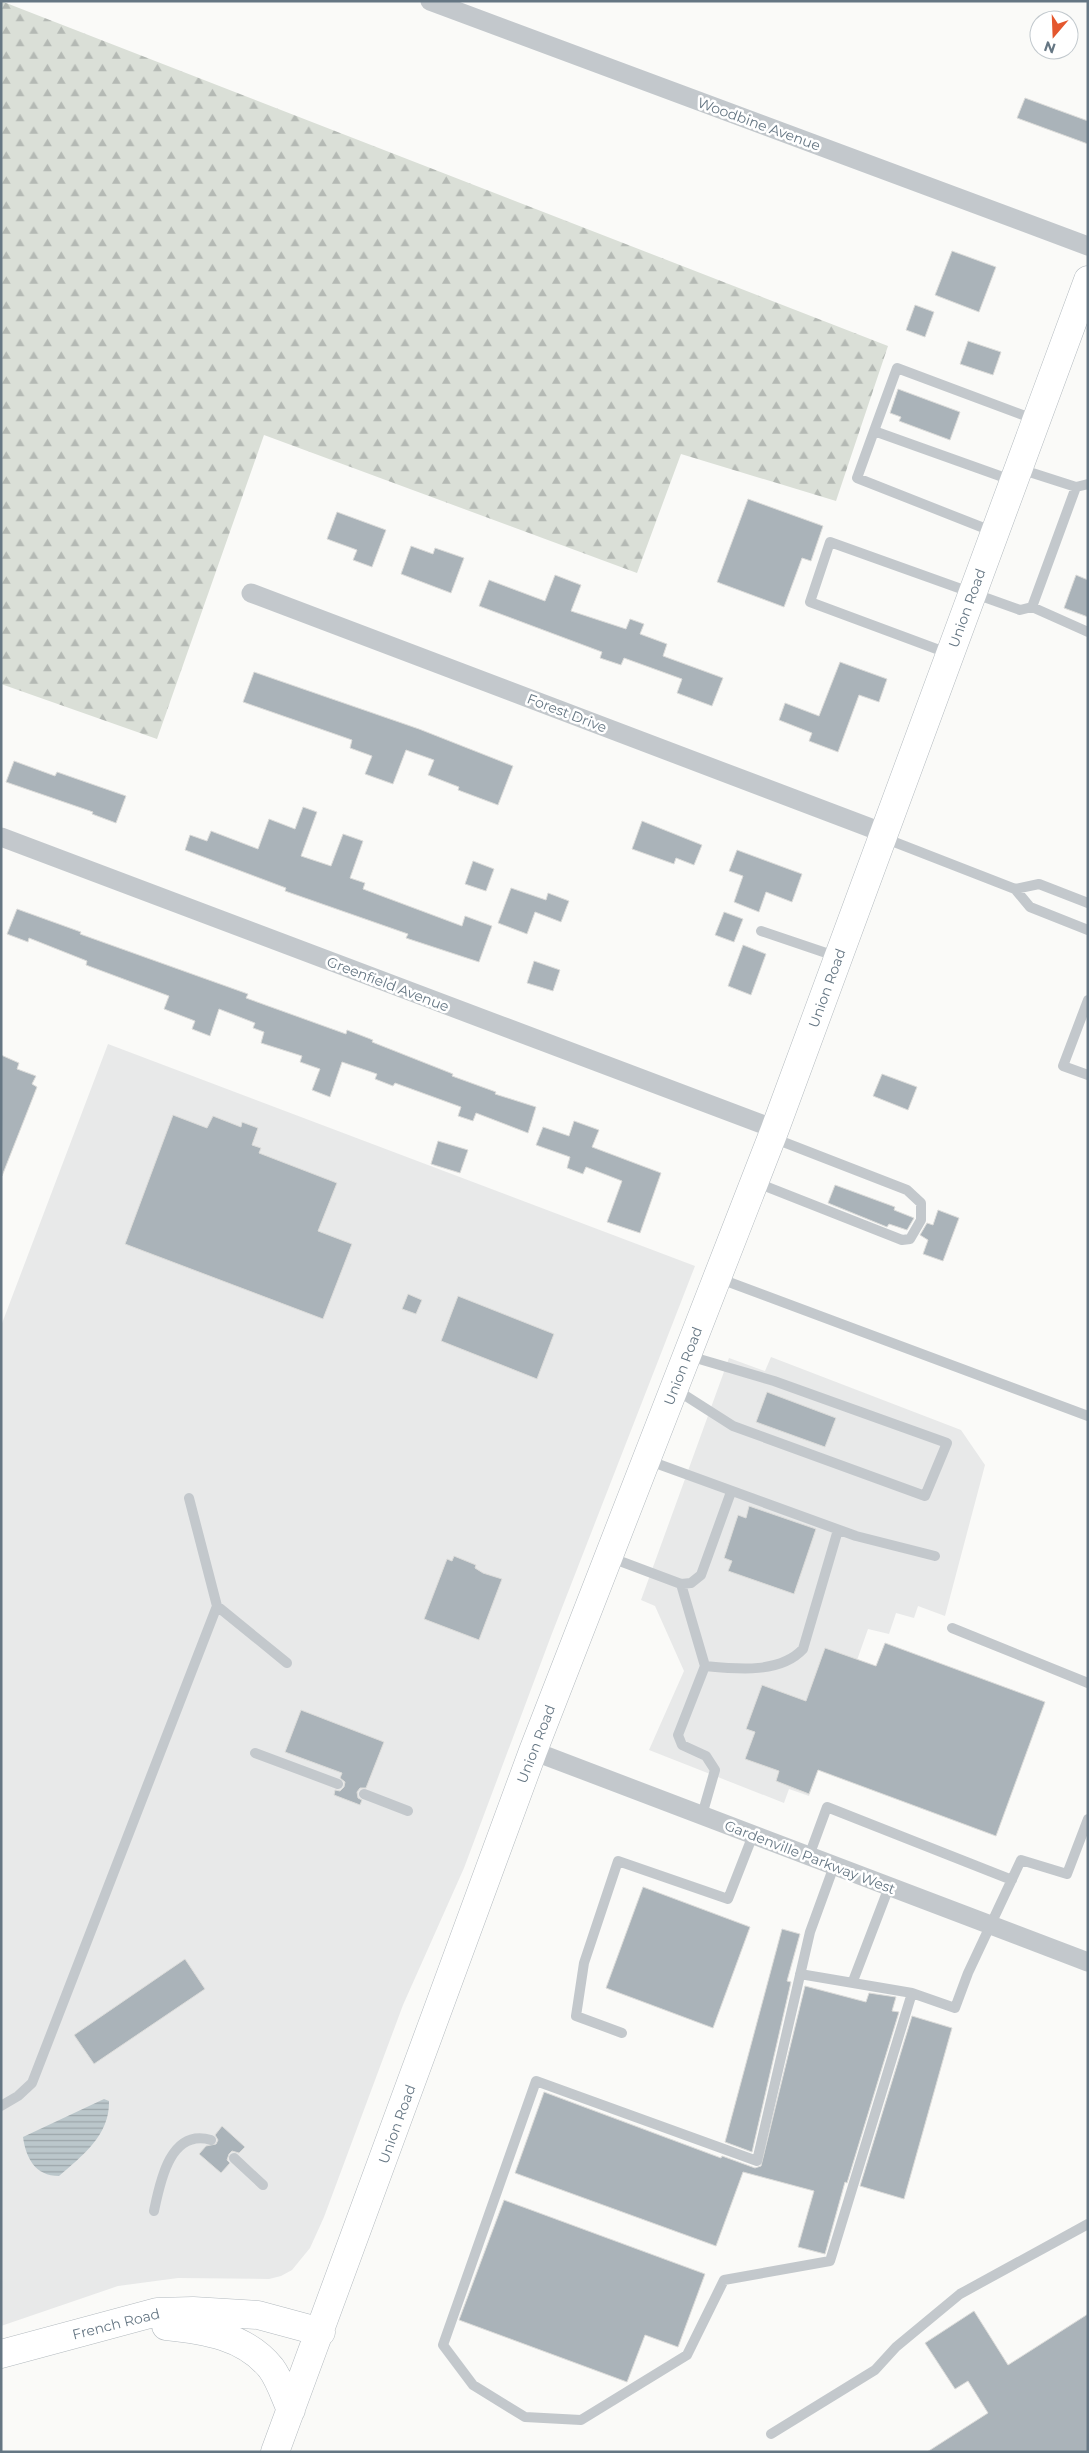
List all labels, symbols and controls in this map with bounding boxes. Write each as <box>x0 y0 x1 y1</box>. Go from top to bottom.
north arrow <box>1029 10 1079 60</box>
text: N <box>1041 37 1058 58</box>
street label: Woodbine Avenue <box>695 93 823 155</box>
street label: Union Road <box>944 566 990 650</box>
street label: Forest Drive <box>524 690 610 736</box>
street label: Union Road <box>804 946 850 1030</box>
street label: Greenfield Avenue <box>324 952 452 1016</box>
street label: Union Road <box>660 1324 706 1408</box>
street label: Union Road <box>513 1702 559 1786</box>
street label: Gardenville Parkway West <box>722 1816 898 1898</box>
street label: Union Road <box>374 2082 420 2166</box>
street label: French Road <box>70 2304 162 2344</box>

